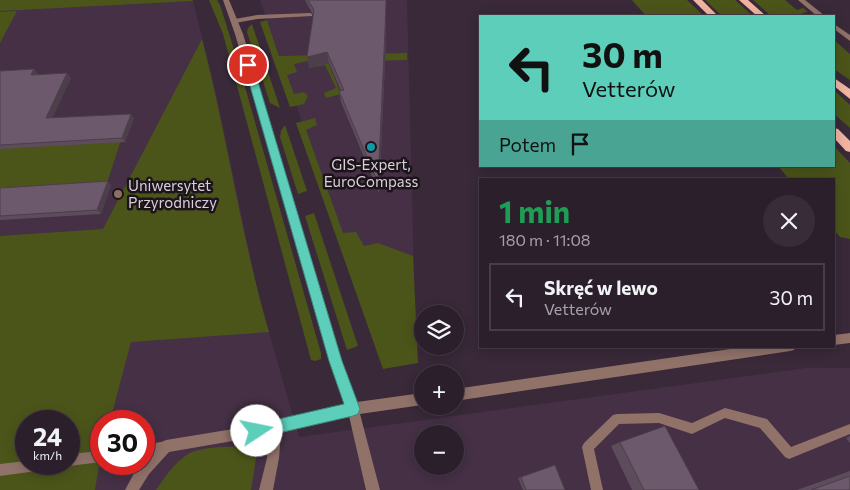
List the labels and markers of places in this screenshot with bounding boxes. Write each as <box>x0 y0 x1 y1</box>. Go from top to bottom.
pin <box>227 44 269 86</box>
marker: GIS-Expert, EuroCompass <box>365 141 377 153</box>
place label: GIS-Expert, EuroCompass <box>324 155 418 190</box>
place label: Uniwersytet Przyrodniczy <box>128 176 217 211</box>
marker: Uniwersytet Przyrodniczy <box>112 188 124 200</box>

